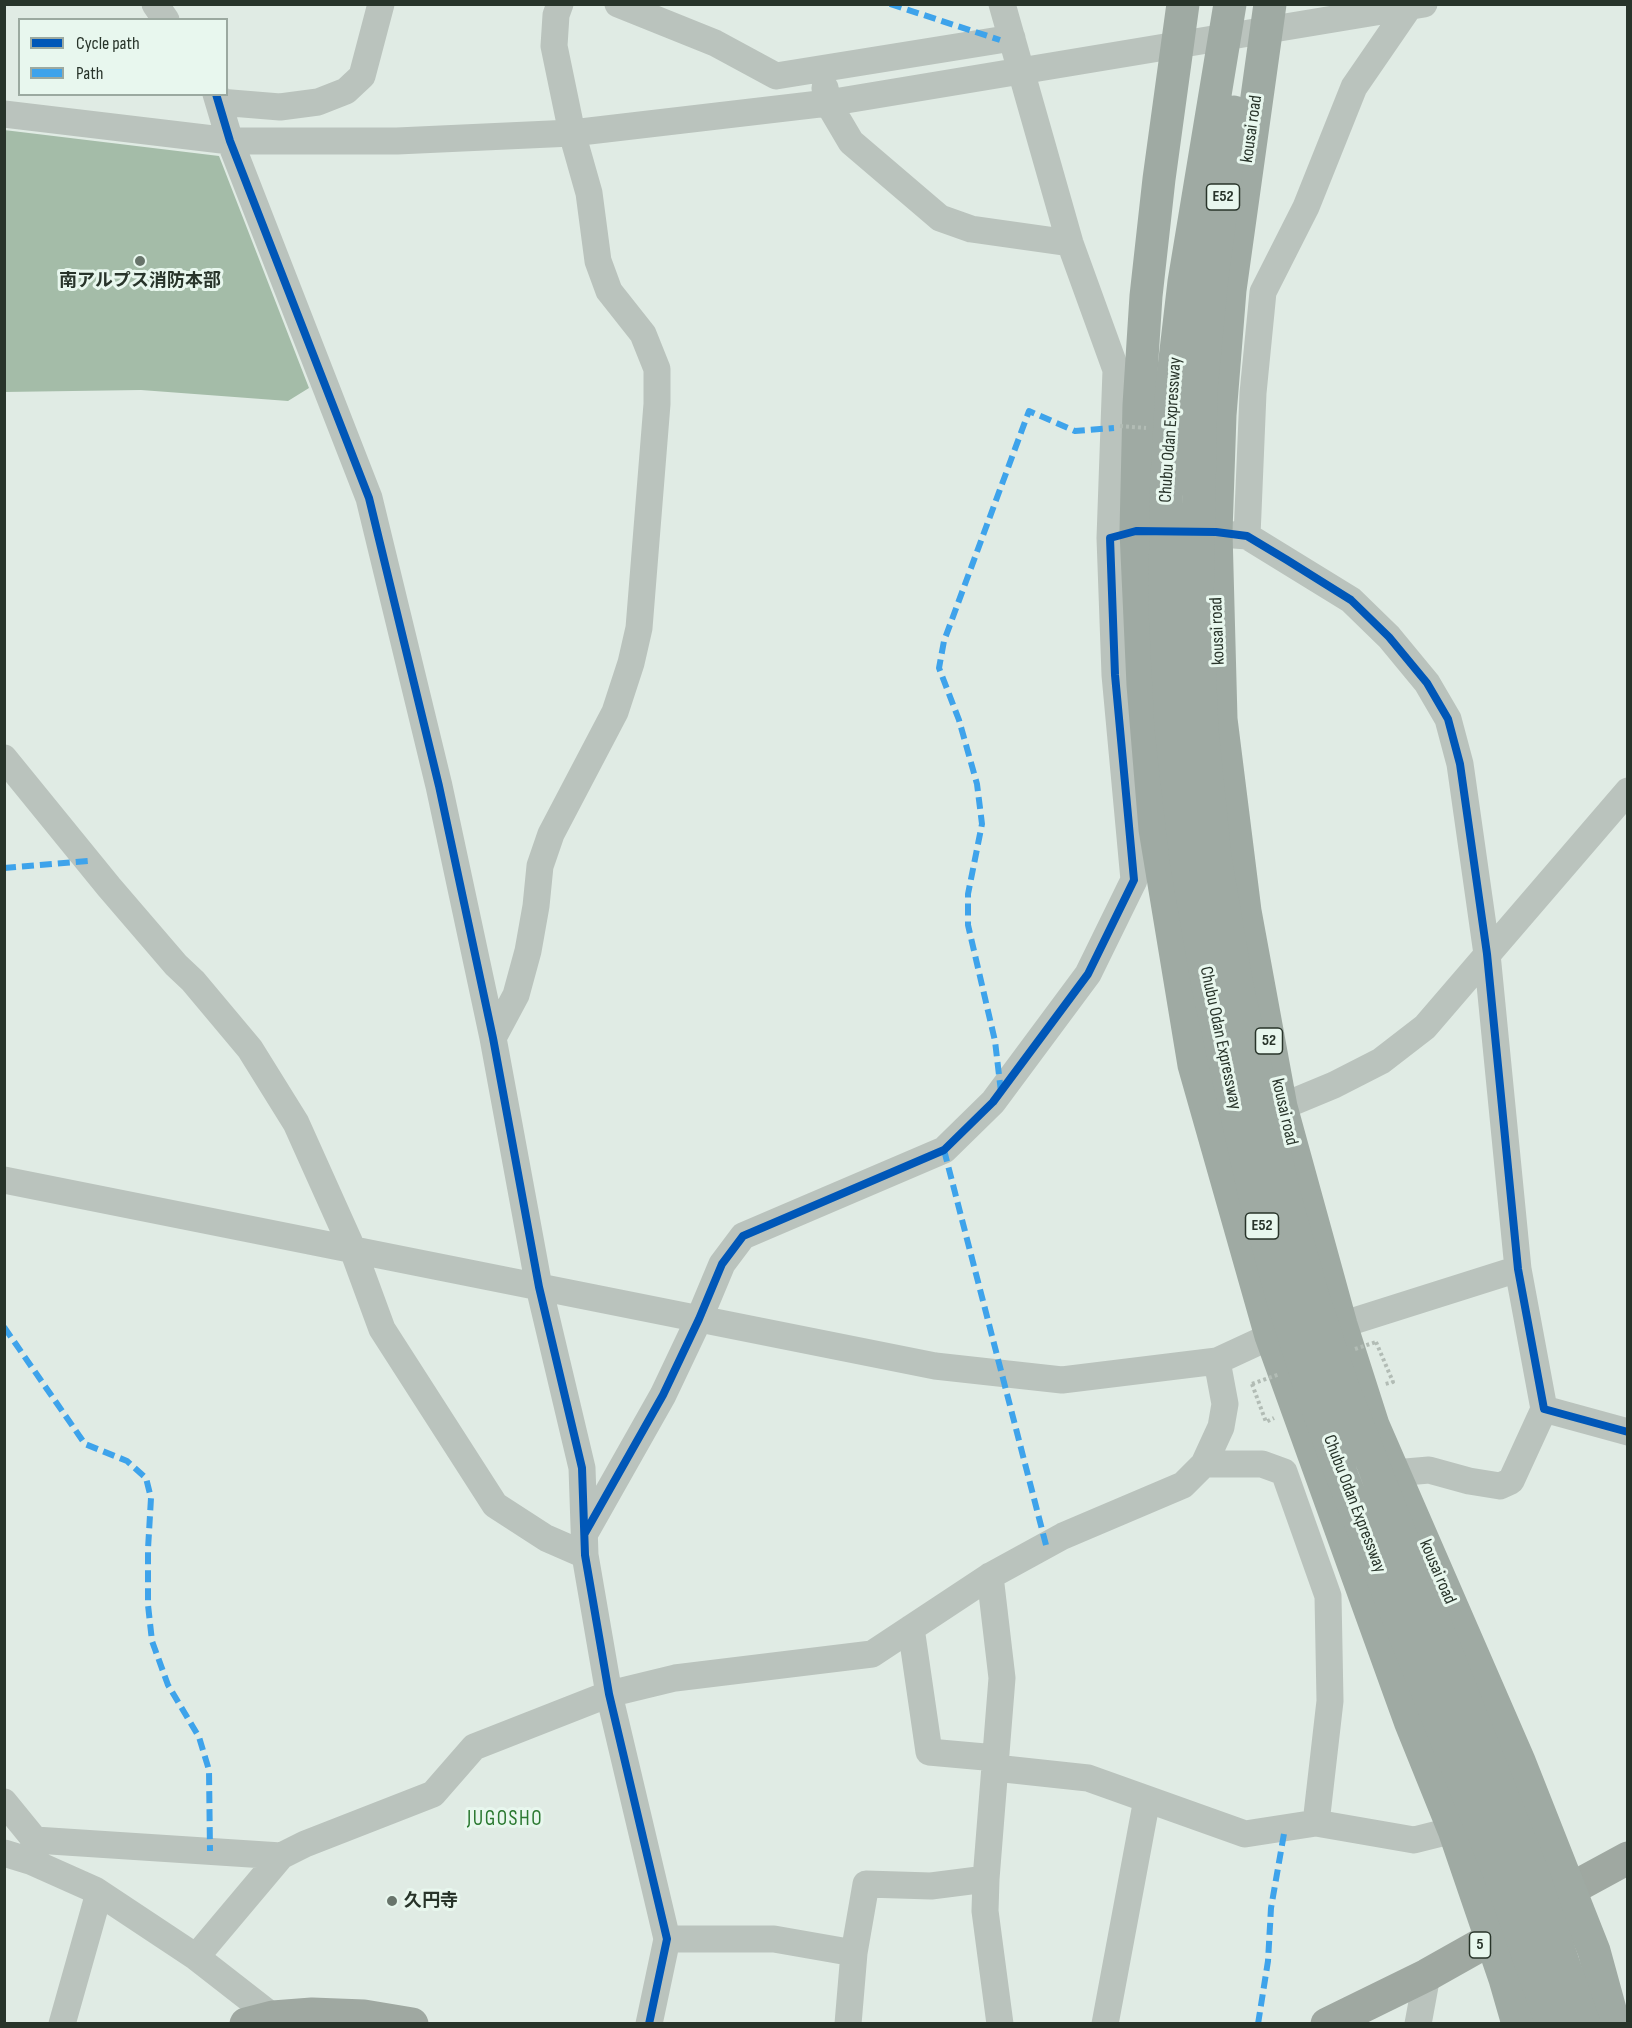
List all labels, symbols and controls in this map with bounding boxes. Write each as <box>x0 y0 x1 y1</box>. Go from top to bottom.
legend <box>18 18 228 96</box>
text: Cycle path <box>76 33 140 54</box>
text: Path <box>76 63 104 84</box>
street label: kousai road <box>1237 94 1267 164</box>
road number: E52 <box>1206 184 1240 210</box>
marker: 南アルプス消防本部 <box>133 254 147 268</box>
place label: 南アルプス消防本部 <box>59 270 221 292</box>
street label: Chubu Odan Expressway <box>1155 357 1187 503</box>
street label: kousai road <box>1206 597 1230 665</box>
street label: Chubu Odan Expressway <box>1194 964 1246 1112</box>
road number: 52 <box>1256 1028 1282 1054</box>
street label: kousai road <box>1266 1077 1302 1147</box>
road number: E52 <box>1246 1213 1278 1239</box>
street label: Chubu Odan Expressway <box>1318 1432 1390 1576</box>
street label: kousai road <box>1414 1537 1460 1607</box>
district label: JUGOSHO <box>467 1807 543 1833</box>
place label: 久円寺 <box>404 1890 458 1912</box>
marker: 久円寺 <box>385 1894 399 1908</box>
road number: 5 <box>1470 1932 1490 1958</box>

